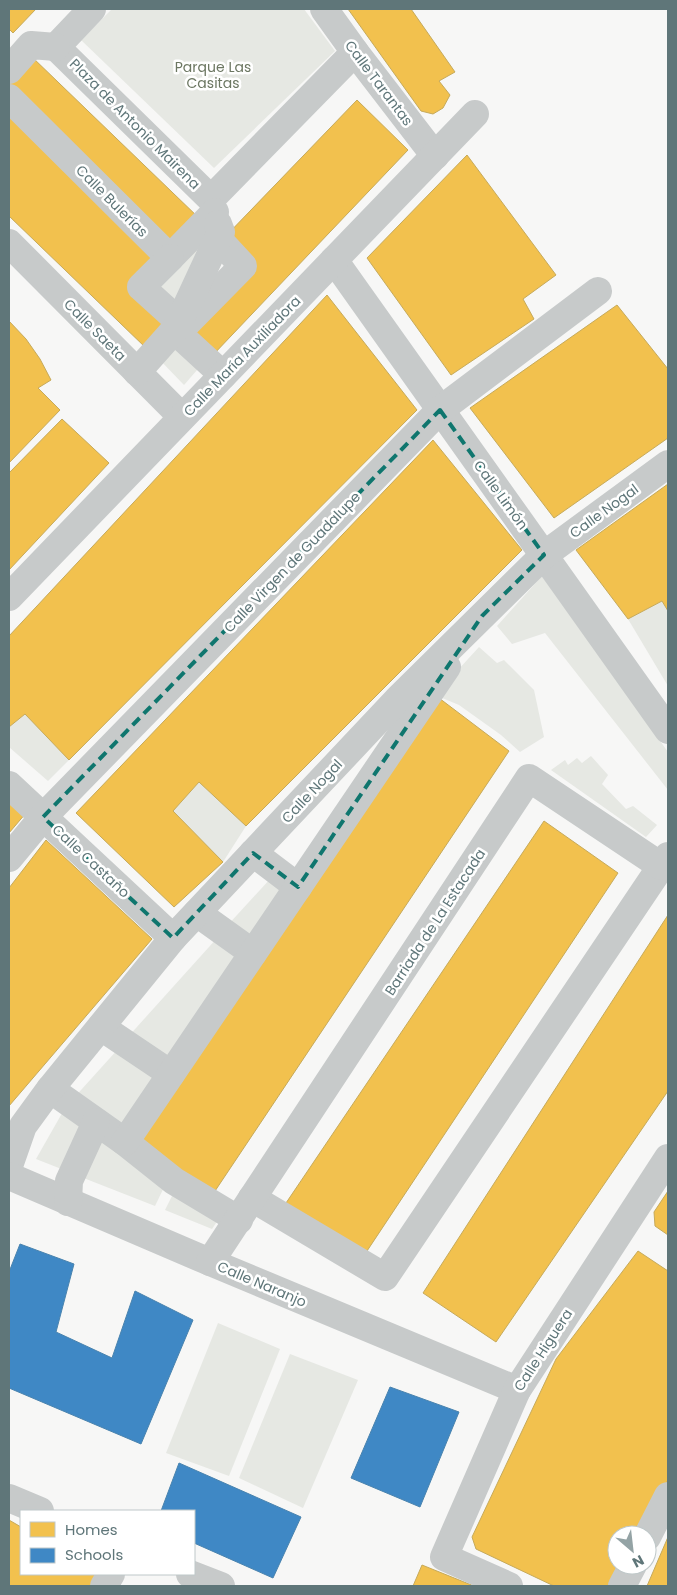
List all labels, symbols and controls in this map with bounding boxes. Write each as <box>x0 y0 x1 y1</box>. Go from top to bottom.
street label: Calle Tarantas <box>340 36 418 130</box>
street label: Plaza de Antonio Mairena <box>65 54 205 194</box>
park label: Parque Las Casitas <box>175 57 251 93</box>
street label: Calle Bulerías <box>71 160 153 242</box>
street label: Calle María Auxiliadora <box>179 291 305 421</box>
street label: Calle Saeta <box>59 294 131 366</box>
street label: Calle Limón <box>469 456 533 534</box>
street label: Calle Nogal <box>565 479 643 543</box>
street label: Calle Virgen de Guadalupe <box>219 487 365 637</box>
street label: Calle Nogal <box>277 755 347 827</box>
street label: Calle Castaño <box>48 820 134 902</box>
street label: Barriada de La Estacada <box>380 845 490 999</box>
street label: Calle Naranjo <box>214 1256 310 1312</box>
street label: Calle Higuera <box>509 1305 577 1395</box>
legend <box>20 1510 195 1575</box>
text: Homes <box>65 1519 118 1540</box>
north arrow <box>607 1525 657 1575</box>
text: Schools <box>65 1544 123 1565</box>
text: N <box>629 1550 647 1573</box>

